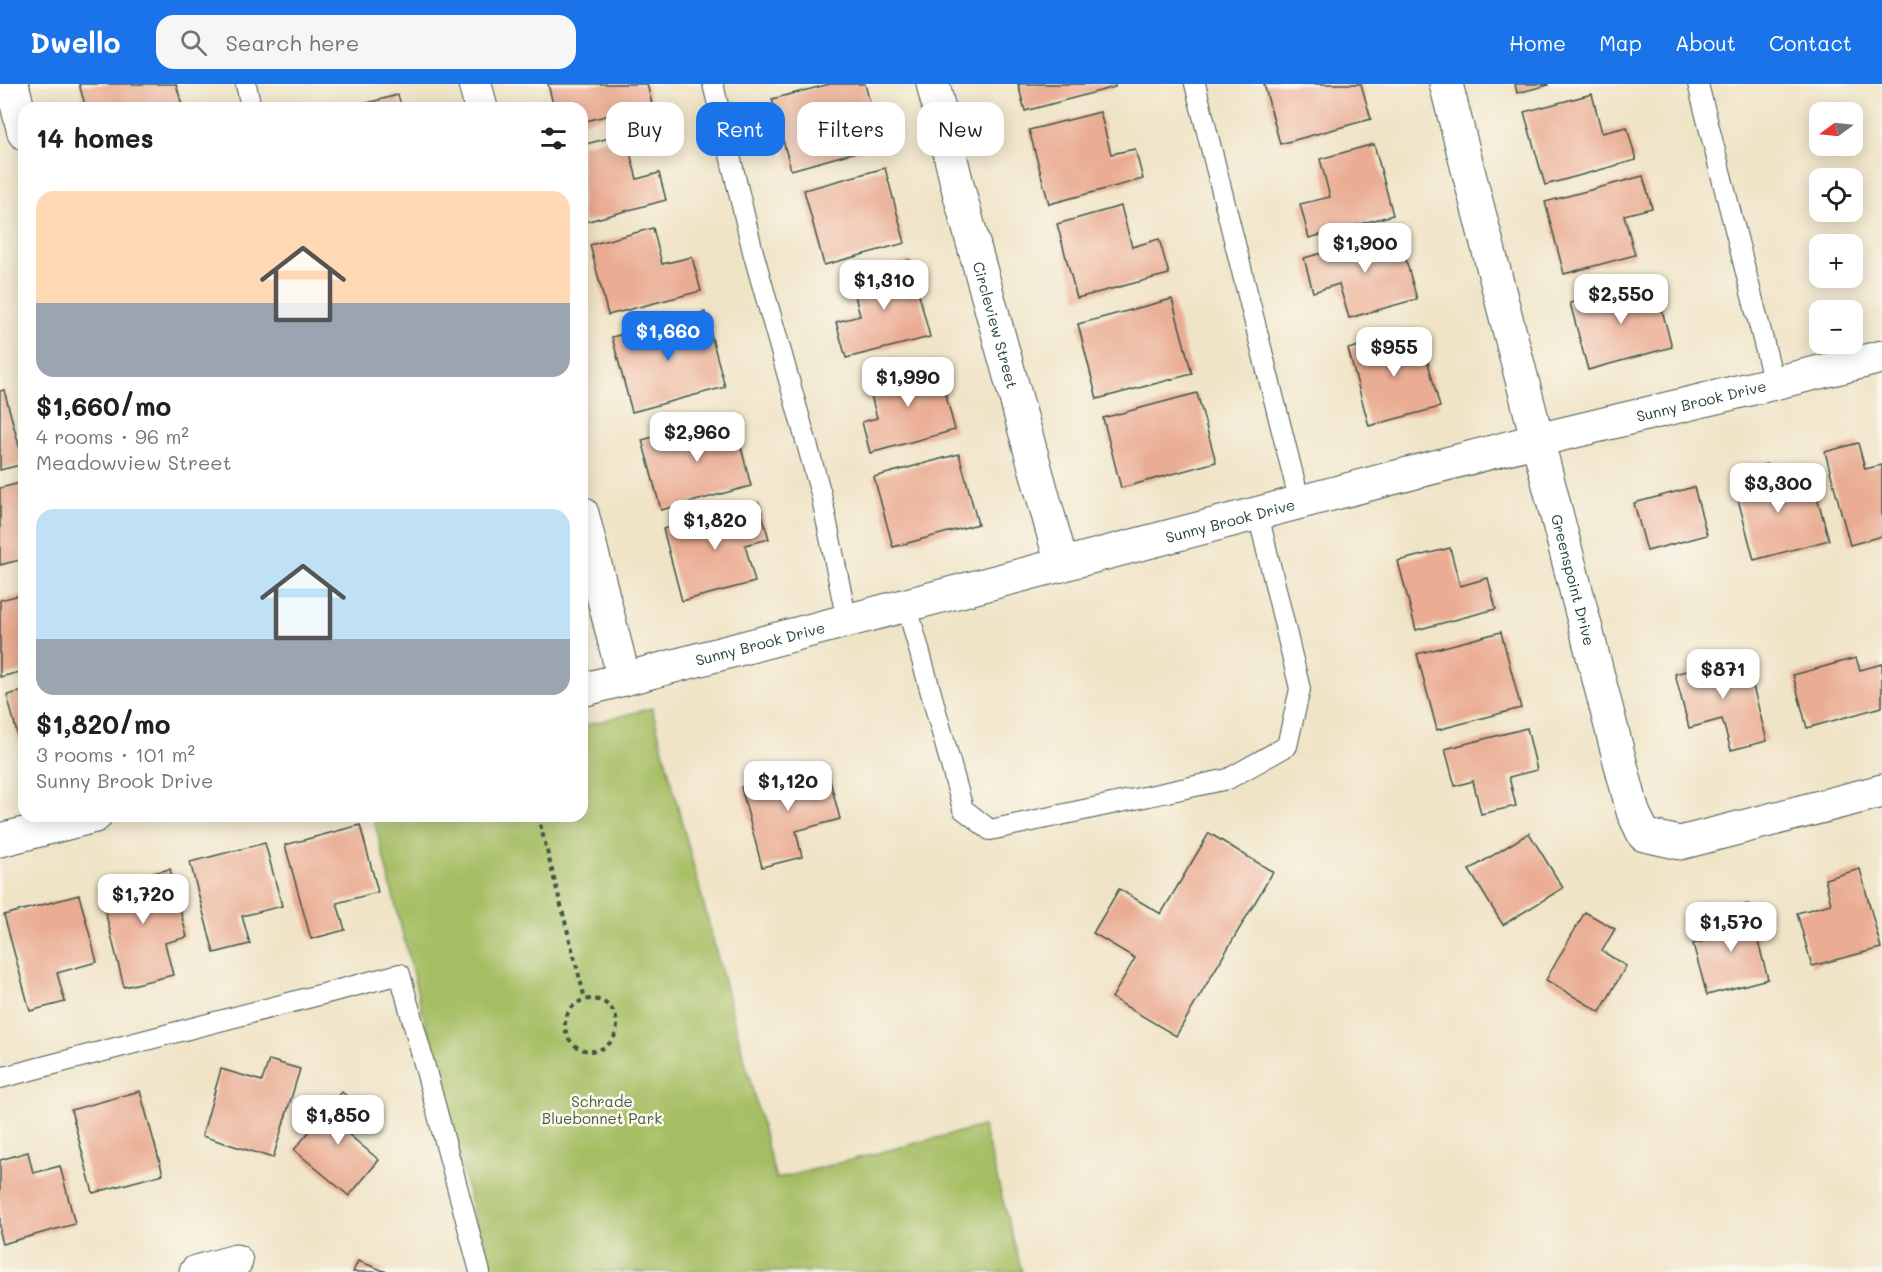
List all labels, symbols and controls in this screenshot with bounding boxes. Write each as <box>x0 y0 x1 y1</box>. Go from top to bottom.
search box <box>156 15 576 69</box>
text: Dwello <box>30 24 120 60</box>
icon: search <box>177 26 210 59</box>
text: Search here <box>225 28 359 57</box>
text: Home <box>1509 29 1566 56</box>
text: Map <box>1599 29 1642 56</box>
text: About <box>1675 29 1736 56</box>
text: Contact <box>1769 29 1852 56</box>
chip: Buy <box>606 102 684 156</box>
chip: Rent <box>696 102 785 156</box>
chip: Filters <box>797 102 905 156</box>
chip: New <box>917 102 1004 156</box>
north arrow <box>1809 102 1863 156</box>
map controls <box>1809 102 1863 354</box>
text: 14 homes <box>36 121 154 155</box>
icon: filters <box>537 122 570 155</box>
button: locate <box>1809 168 1863 222</box>
pin: $1,900 <box>1316 223 1414 274</box>
text: $1,900 <box>1332 229 1398 255</box>
icon: home <box>249 230 357 338</box>
button: + <box>1809 234 1863 288</box>
street label: Circleview Street <box>969 259 1023 391</box>
pin: $1,310 <box>835 260 933 311</box>
text: $1,310 <box>853 266 915 292</box>
pin: $2,550 <box>1572 274 1670 325</box>
text: $2,550 <box>1588 280 1654 306</box>
button: − <box>1809 300 1863 354</box>
pin: $1,660 <box>619 311 717 362</box>
text: $1,660 <box>636 317 700 343</box>
pin: $955 <box>1358 327 1430 378</box>
text: $955 <box>1370 333 1418 359</box>
pin: $1,990 <box>859 357 957 408</box>
text: $1,990 <box>876 363 940 389</box>
street label: Sunny Brook Drive <box>1634 375 1768 426</box>
text: $1,660/mo <box>36 389 171 423</box>
pin: $2,960 <box>648 412 746 463</box>
text: $2,960 <box>664 418 730 444</box>
text: 4 rooms · 96 m² <box>36 423 189 449</box>
text: Meadowview Street <box>36 449 232 475</box>
pin: $3,300 <box>1729 463 1827 514</box>
text: $3,300 <box>1744 469 1812 495</box>
street label: Sunny Brook Drive <box>1163 494 1297 547</box>
pin: $1,820 <box>666 500 764 551</box>
text: $1,820 <box>683 506 747 532</box>
street label: Greenspoint Drive <box>1547 512 1600 648</box>
icon: home <box>249 548 357 656</box>
street label: Sunny Brook Drive <box>693 617 827 670</box>
pin: $871 <box>1687 649 1759 700</box>
text: $871 <box>1701 655 1745 681</box>
text: $1,820/mo <box>36 707 171 741</box>
text: 3 rooms · 101 m² <box>36 741 195 767</box>
pin: $1,120 <box>739 761 837 812</box>
text: Sunny Brook Drive <box>36 767 213 793</box>
text: $1,120 <box>758 767 818 793</box>
pin: $1,720 <box>94 874 192 925</box>
text: $1,720 <box>112 880 174 906</box>
pin: $1,570 <box>1682 902 1780 953</box>
text: $1,570 <box>1699 908 1763 934</box>
park label: Schrade Bluebonnet Park <box>542 1091 662 1128</box>
pin: $1,850 <box>289 1095 387 1146</box>
text: $1,850 <box>306 1101 370 1127</box>

